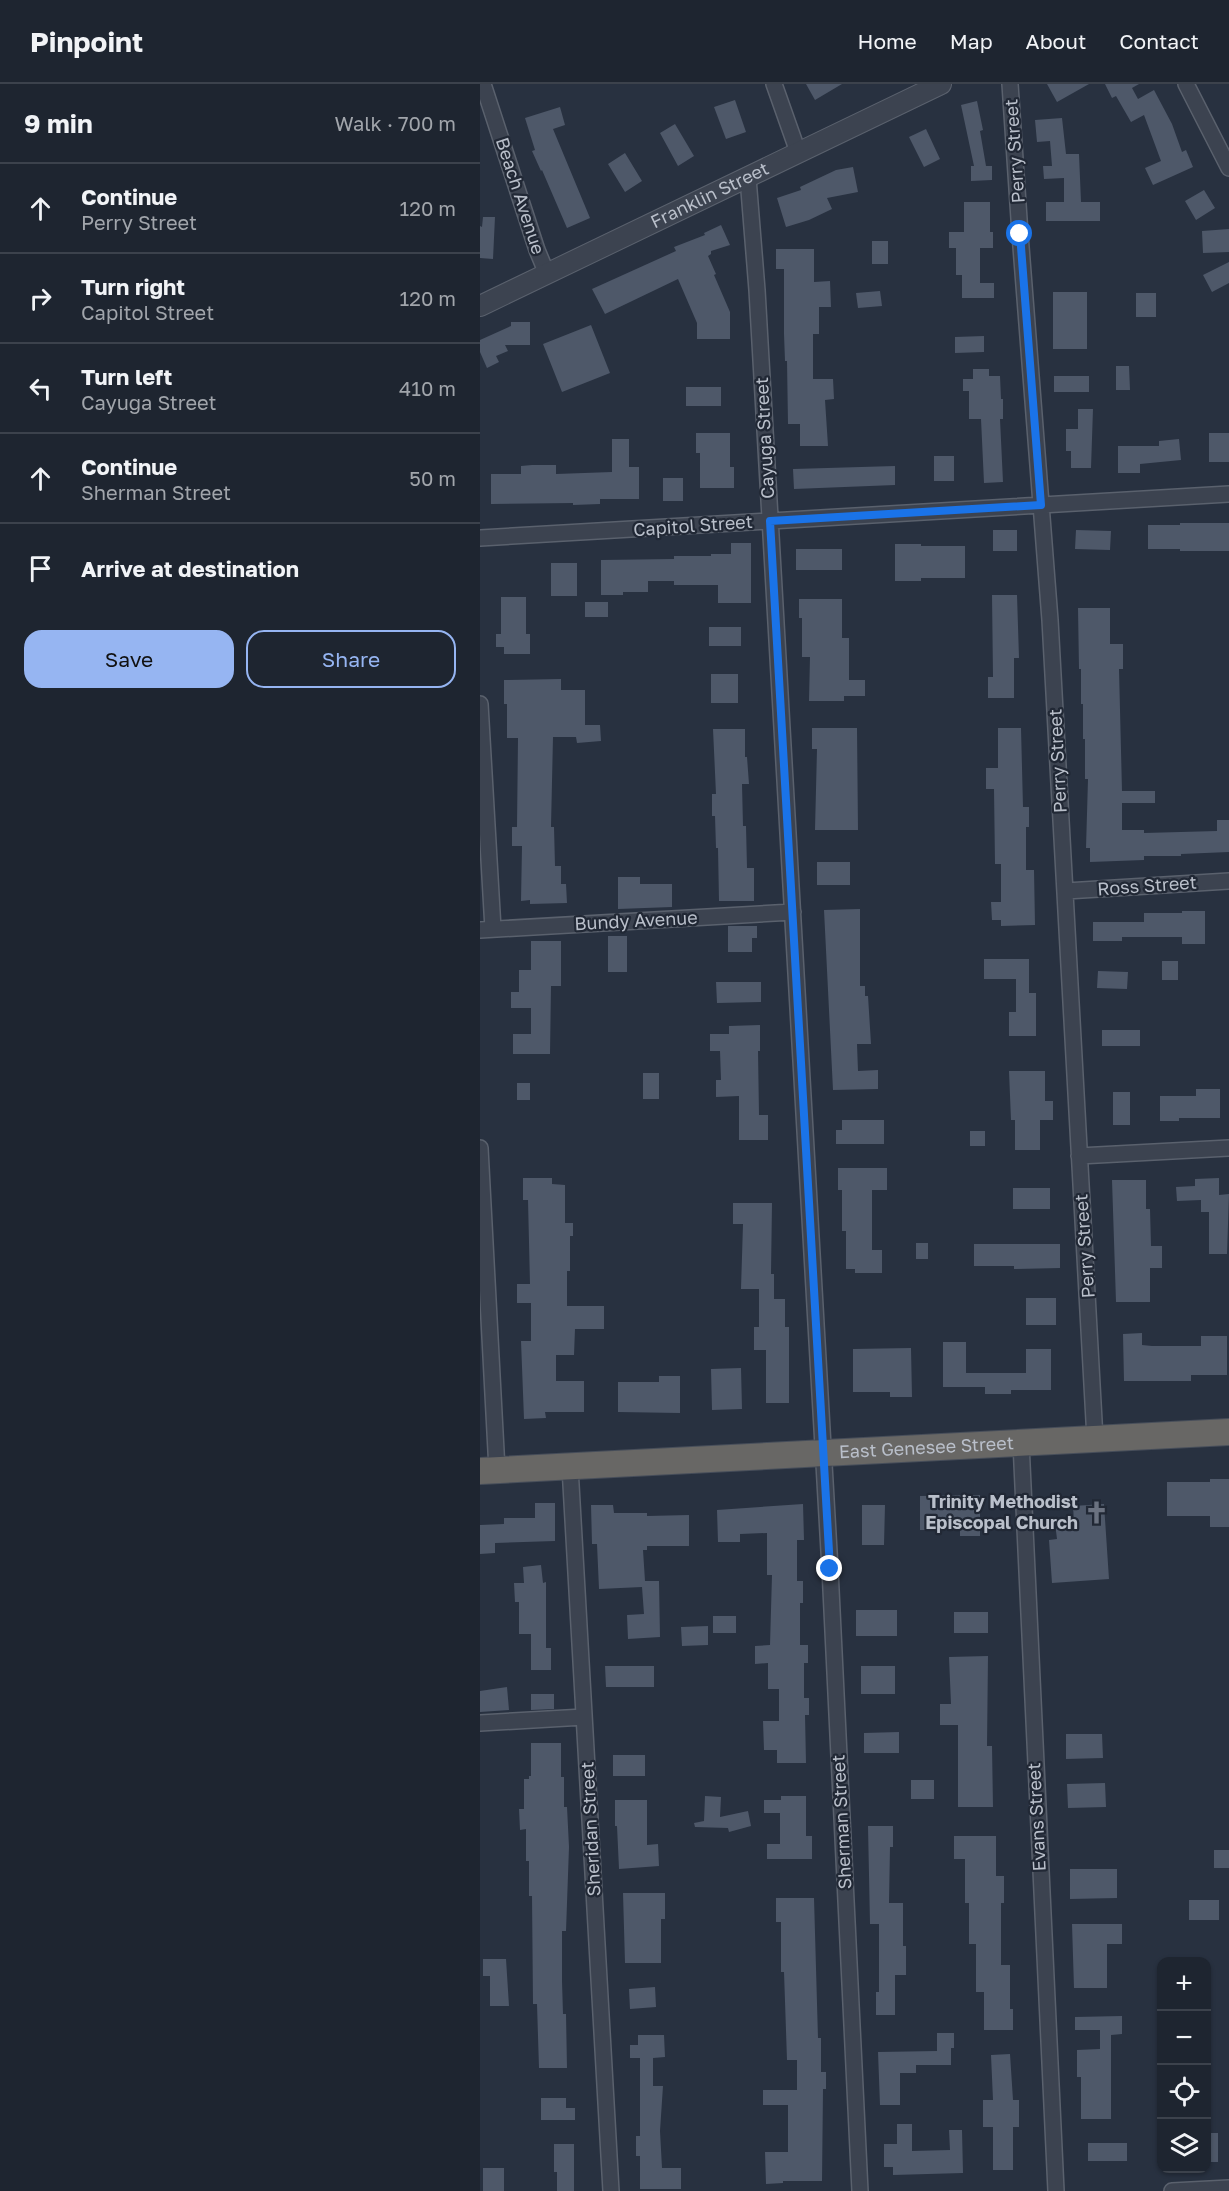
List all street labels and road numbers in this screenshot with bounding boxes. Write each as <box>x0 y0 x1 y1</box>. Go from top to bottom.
street label: Perry Street <box>999 98 1029 204</box>
street label: Beach Avenue <box>492 134 550 257</box>
street label: Franklin Street <box>647 157 772 232</box>
street label: Cayuga Street <box>750 377 778 500</box>
street label: Capitol Street <box>632 510 753 540</box>
street label: Perry Street <box>1043 708 1071 814</box>
street label: Ross Street <box>1096 871 1197 899</box>
street label: Bundy Avenue <box>574 906 698 934</box>
street label: Perry Street <box>1069 1193 1099 1299</box>
street label: East Genesee Street <box>838 1431 1014 1462</box>
street label: Sherman Street <box>826 1754 856 1890</box>
street label: Sheridan Street <box>575 1761 605 1897</box>
street label: Evans Street <box>1022 1762 1050 1872</box>

